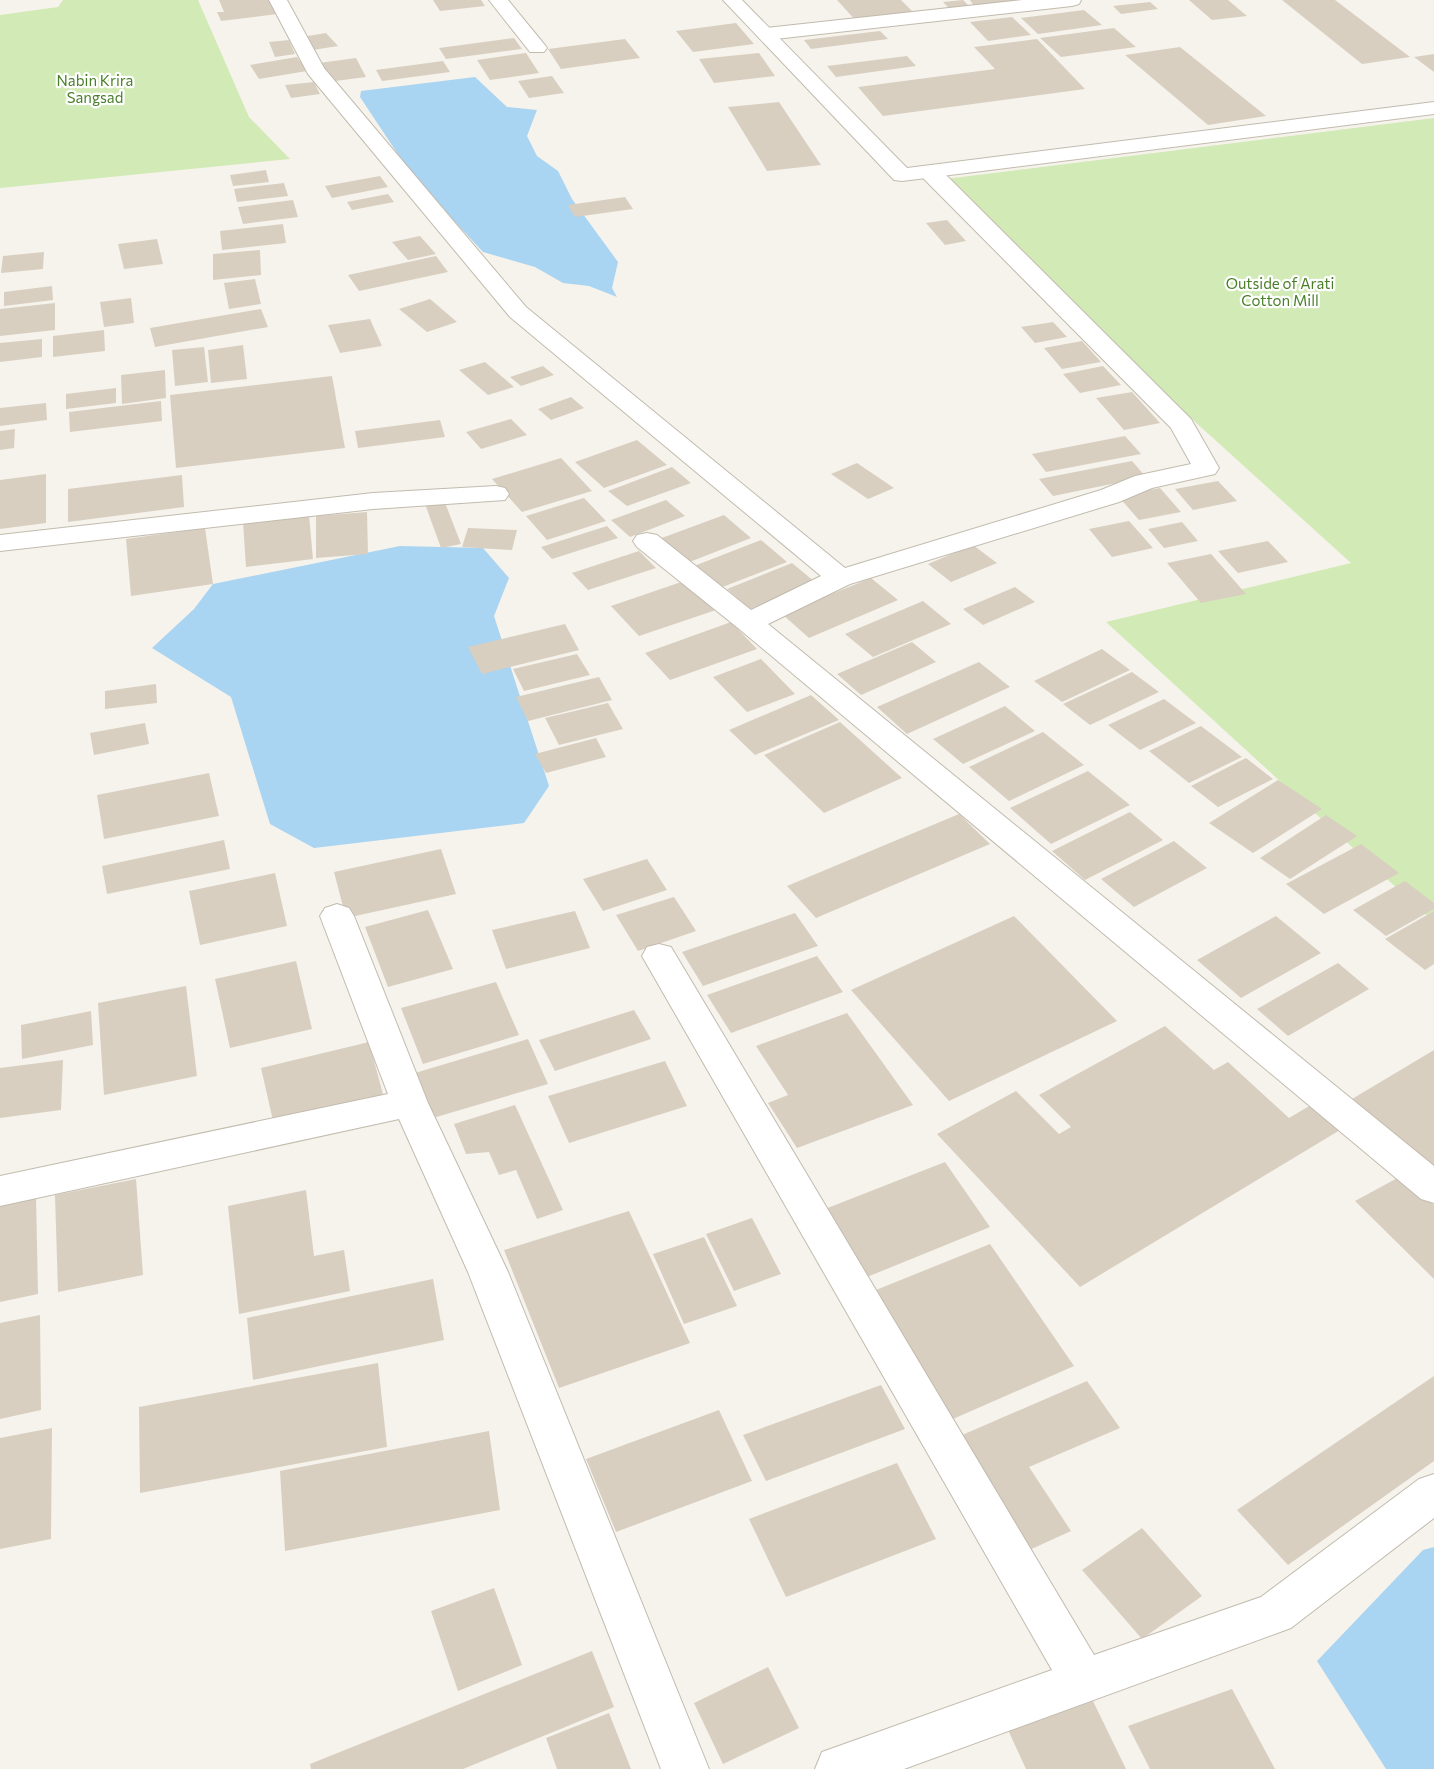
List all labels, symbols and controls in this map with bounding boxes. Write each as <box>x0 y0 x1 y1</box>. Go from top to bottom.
park label: Nabin Krira Sangsad <box>57 71 133 106</box>
park label: Outside of Arati Cotton Mill <box>1226 274 1334 309</box>

